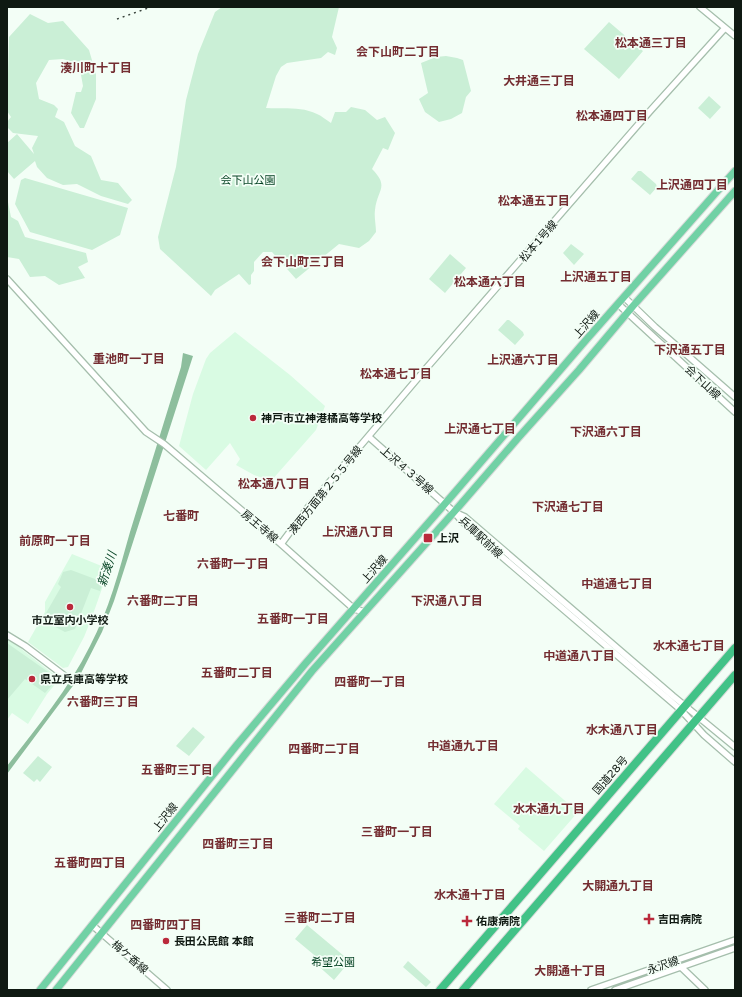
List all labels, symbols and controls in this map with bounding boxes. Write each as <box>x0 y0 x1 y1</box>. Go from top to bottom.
district label: 松本通三丁目 <box>615 36 687 50</box>
district label: 会下山町二丁目 <box>356 45 440 59</box>
district label: 湊川町十丁目 <box>60 61 132 75</box>
district label: 大井通三丁目 <box>503 74 575 88</box>
district label: 松本通四丁目 <box>576 109 648 123</box>
park label: 会下山公園 <box>221 174 276 187</box>
district label: 上沢通四丁目 <box>656 178 728 192</box>
district label: 松本通五丁目 <box>498 194 570 208</box>
street label: 松本1号線 <box>517 218 560 265</box>
district label: 会下山町三丁目 <box>261 255 345 269</box>
district label: 上沢通五丁目 <box>560 270 632 284</box>
district label: 松本通六丁目 <box>454 275 526 289</box>
street label: 上沢線 <box>571 308 602 341</box>
district label: 下沢通五丁目 <box>654 343 726 357</box>
district label: 重池町一丁目 <box>93 352 165 366</box>
district label: 上沢通六丁目 <box>487 353 559 367</box>
street label: 会下山線 <box>682 363 723 402</box>
district label: 松本通七丁目 <box>360 367 432 381</box>
place label: 神戸市立神港橘高等学校 <box>261 412 382 425</box>
marker: 神戸市立神港橘高等学校 <box>248 413 258 423</box>
district label: 上沢通七丁目 <box>444 422 516 436</box>
district label: 下沢通六丁目 <box>570 425 642 439</box>
street label: 湊西方面第２５５号線 <box>286 443 365 537</box>
street label: 上沢４３号線 <box>378 444 436 497</box>
district label: 松本通八丁目 <box>238 477 310 491</box>
district label: 下沢通七丁目 <box>532 500 604 514</box>
street label: 房王寺線 <box>239 507 281 546</box>
district label: 七番町 <box>163 509 199 523</box>
street label: 兵庫駅前線 <box>456 514 505 561</box>
district label: 上沢通八丁目 <box>322 525 394 539</box>
marker: 上沢 <box>422 532 434 544</box>
place label: 上沢 <box>437 532 459 545</box>
district label: 前原町一丁目 <box>19 534 91 548</box>
water label: 新湊川 <box>95 548 120 588</box>
street label: 上沢線 <box>359 553 390 586</box>
district label: 六番町一丁目 <box>197 557 269 571</box>
district label: 中道通七丁目 <box>581 577 653 591</box>
district label: 六番町二丁目 <box>127 594 199 608</box>
district label: 下沢通八丁目 <box>411 594 483 608</box>
marker: 市立室内小学校 <box>65 602 75 612</box>
district label: 五番町一丁目 <box>257 612 329 626</box>
place label: 市立室内小学校 <box>32 614 109 627</box>
district label: 水木通七丁目 <box>653 639 725 653</box>
district label: 中道通八丁目 <box>543 649 615 663</box>
district label: 五番町二丁目 <box>201 666 273 680</box>
place label: 県立兵庫高等学校 <box>40 673 128 686</box>
marker: 県立兵庫高等学校 <box>27 674 37 684</box>
district label: 四番町一丁目 <box>334 675 406 689</box>
district label: 六番町三丁目 <box>67 695 139 709</box>
district label: 水木通八丁目 <box>586 723 658 737</box>
district label: 中道通九丁目 <box>427 739 499 753</box>
district label: 四番町二丁目 <box>288 742 360 756</box>
street label: 国道28号 <box>590 753 631 797</box>
district label: 五番町三丁目 <box>141 763 213 777</box>
street label: 上沢線 <box>150 800 181 834</box>
district label: 水木通九丁目 <box>513 802 585 816</box>
district label: 三番町一丁目 <box>361 825 433 839</box>
district label: 四番町三丁目 <box>202 837 274 851</box>
district label: 五番町四丁目 <box>54 856 126 870</box>
district label: 大開通九丁目 <box>582 879 654 893</box>
district label: 水木通十丁目 <box>434 888 506 902</box>
district label: 三番町二丁目 <box>284 911 356 925</box>
marker: 吉田病院 <box>643 913 655 925</box>
place label: 吉田病院 <box>658 913 702 926</box>
marker: 佑康病院 <box>461 915 473 927</box>
place label: 佑康病院 <box>476 915 520 928</box>
district label: 四番町四丁目 <box>130 918 202 932</box>
place label: 長田公民館 本館 <box>174 935 254 948</box>
marker: 長田公民館 本館 <box>161 936 171 946</box>
street label: 梅ケ香線 <box>109 938 151 977</box>
street label: 永沢線 <box>645 954 681 977</box>
park label: 希望公園 <box>311 956 355 969</box>
district label: 大開通十丁目 <box>534 964 606 978</box>

